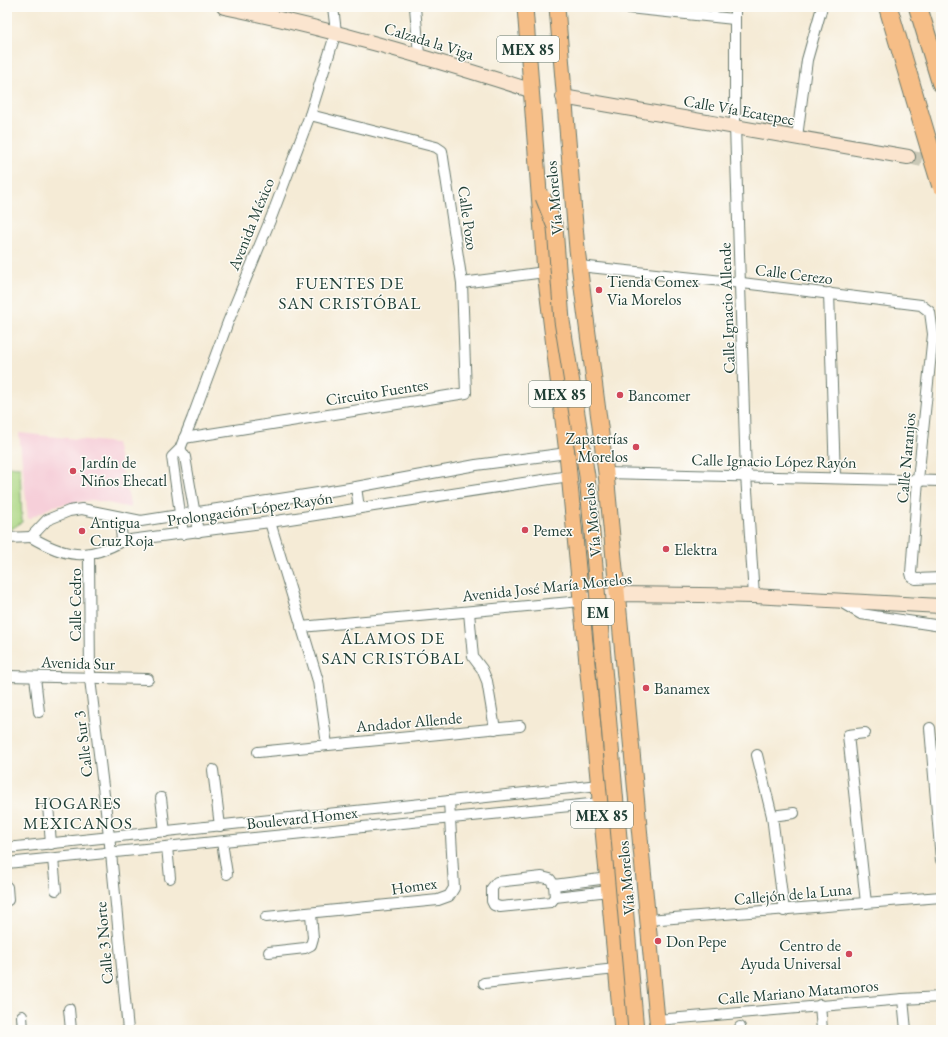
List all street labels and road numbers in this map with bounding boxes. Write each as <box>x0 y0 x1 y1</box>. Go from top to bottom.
street label: Calzada la Viga <box>382 17 477 65</box>
road number: MEX 85 <box>497 36 559 62</box>
street label: Calle Vía Ecatepec <box>682 90 796 130</box>
street label: Vía Morelos <box>540 160 568 236</box>
street label: Avenida México <box>223 175 279 274</box>
street label: Calle Pozo <box>453 185 483 251</box>
street label: Calle Ignacio Allende <box>714 242 740 374</box>
street label: Calle Cerezo <box>754 259 834 289</box>
street label: Circuito Fuentes <box>324 374 430 410</box>
road number: MEX 85 <box>529 381 591 407</box>
street label: Calle Naranjos <box>892 412 920 504</box>
street label: Calle Ignacio López Rayón <box>691 449 857 473</box>
street label: Vía Morelos <box>578 482 606 558</box>
street label: Prolongación López Rayón <box>166 487 335 531</box>
street label: Calle Cedro <box>65 568 86 642</box>
street label: Avenida José María Morelos <box>460 568 633 606</box>
road number: EM <box>582 599 614 625</box>
street label: Avenida Sur <box>40 651 116 675</box>
street label: Andador Allende <box>354 707 463 737</box>
street label: Calle Sur 3 <box>68 709 98 779</box>
street label: Boulevard Homex <box>245 802 359 834</box>
road number: MEX 85 <box>571 802 633 828</box>
street label: Vía Morelos <box>612 840 640 916</box>
street label: Homex <box>390 872 438 900</box>
street label: Callejón de la Luna <box>733 878 854 910</box>
street label: Calle 3 Norte <box>90 901 118 985</box>
street label: Calle Mariano Matamoros <box>717 975 879 1009</box>

